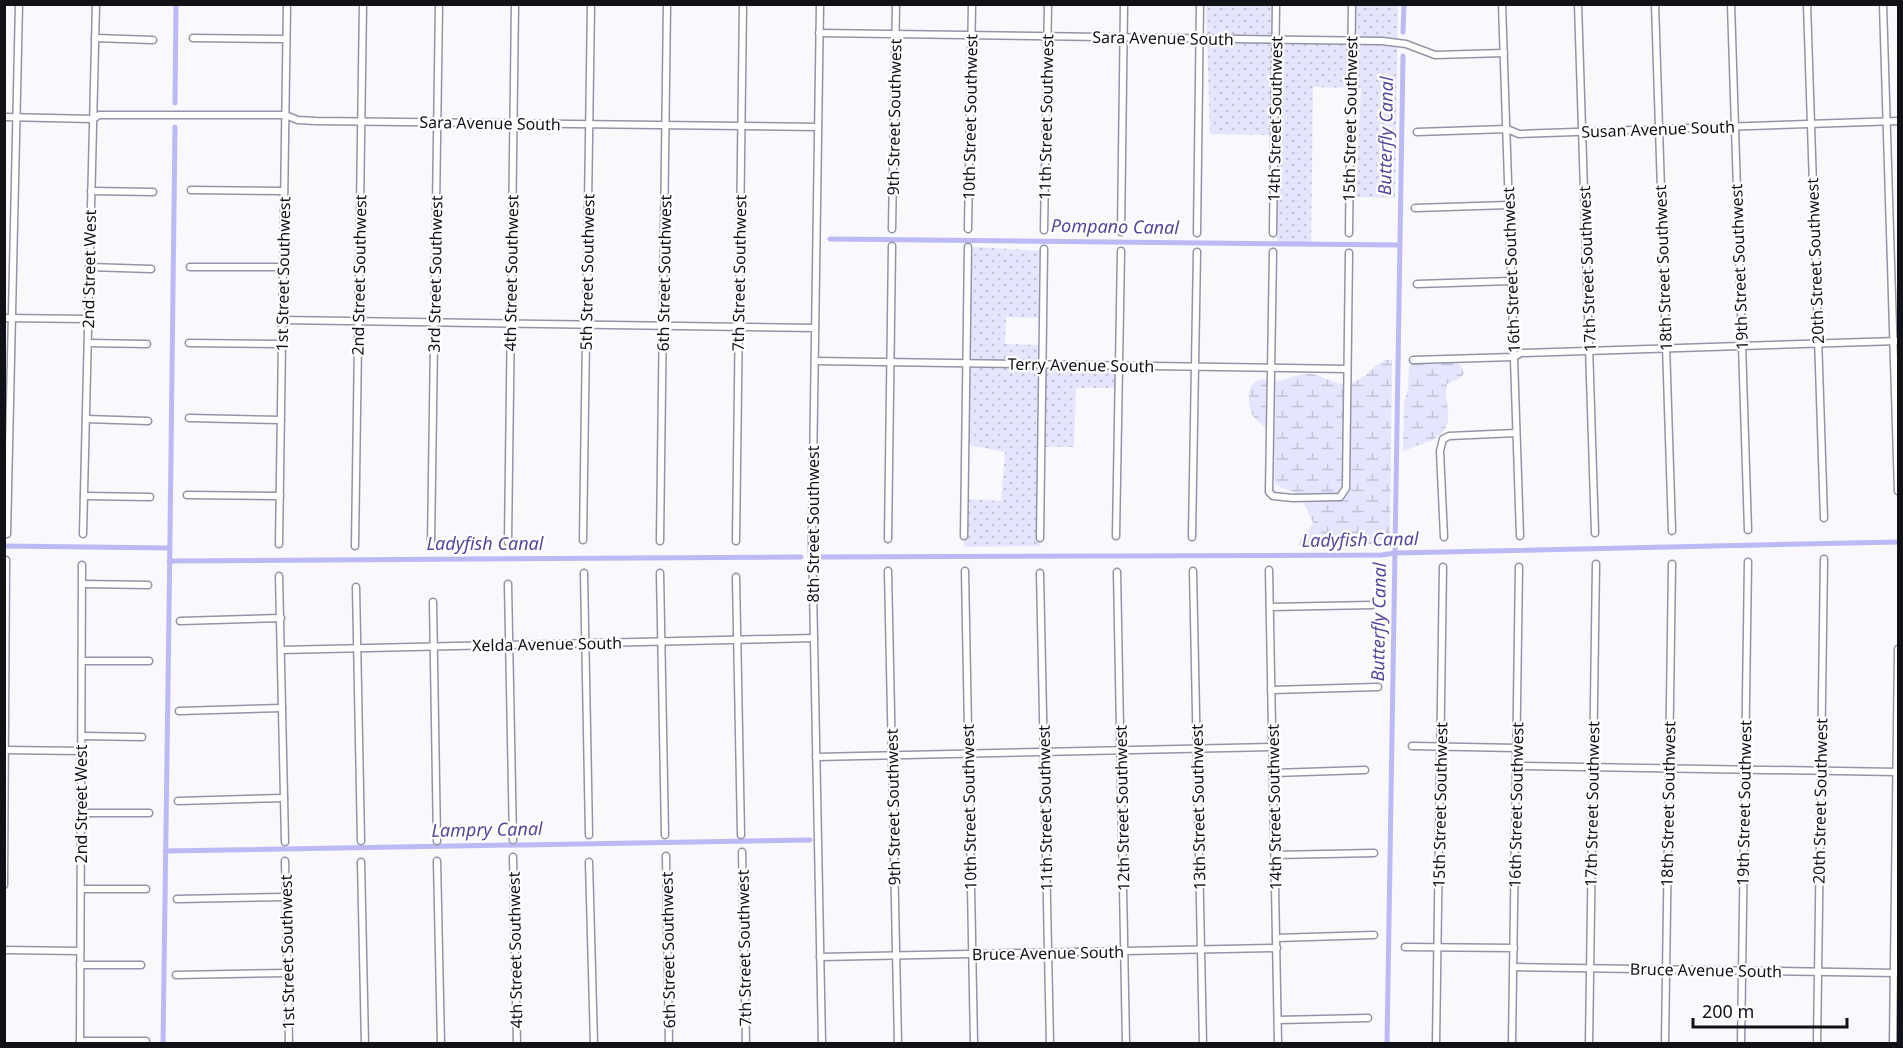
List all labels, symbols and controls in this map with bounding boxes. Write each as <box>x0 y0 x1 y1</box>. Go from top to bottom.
street label: Sara Avenue South <box>1092 26 1234 50</box>
street label: 10th Street Southwest <box>958 34 982 200</box>
street label: 11th Street Southwest <box>1034 34 1058 200</box>
street label: 14th Street Southwest <box>1263 36 1287 202</box>
street label: 15th Street Southwest <box>1338 36 1362 202</box>
street label: 9th Street Southwest <box>882 38 906 196</box>
water label: Butterfly Canal <box>1372 76 1398 196</box>
street label: Sara Avenue South <box>419 111 561 135</box>
street label: Susan Avenue South <box>1581 115 1735 143</box>
street label: 20th Street Southwest <box>1801 177 1829 344</box>
street label: 19th Street Southwest <box>1725 183 1753 350</box>
street label: 18th Street Southwest <box>1649 184 1677 351</box>
street label: 17th Street Southwest <box>1573 185 1601 352</box>
street label: 16th Street Southwest <box>1497 186 1525 353</box>
street label: 5th Street Southwest <box>575 193 599 351</box>
street label: 2nd Street Southwest <box>347 194 371 356</box>
street label: 4th Street Southwest <box>499 194 523 352</box>
street label: 6th Street Southwest <box>652 194 676 352</box>
street label: 7th Street Southwest <box>727 194 751 352</box>
street label: 3rd Street Southwest <box>423 195 447 353</box>
street label: 1st Street Southwest <box>271 196 295 352</box>
street label: 2nd Street West <box>77 209 101 329</box>
water label: Pompano Canal <box>1051 213 1180 239</box>
street label: Terry Avenue South <box>1007 353 1155 377</box>
street label: 8th Street Southwest <box>802 445 824 602</box>
water label: Ladyfish Canal <box>1301 526 1419 552</box>
water label: Ladyfish Canal <box>427 531 544 555</box>
water label: Butterfly Canal <box>1365 562 1391 682</box>
street label: Xelda Avenue South <box>472 632 622 656</box>
street label: 20th Street Southwest <box>1808 718 1832 884</box>
street label: 19th Street Southwest <box>1732 720 1756 886</box>
street label: 17th Street Southwest <box>1580 721 1604 887</box>
street label: 18th Street Southwest <box>1656 721 1680 887</box>
street label: 15th Street Southwest <box>1428 722 1452 888</box>
street label: 16th Street Southwest <box>1504 722 1528 888</box>
street label: 10th Street Southwest <box>957 724 981 890</box>
street label: 13th Street Southwest <box>1186 724 1210 890</box>
street label: 14th Street Southwest <box>1262 724 1286 890</box>
street label: 11th Street Southwest <box>1033 725 1057 891</box>
street label: 12th Street Southwest <box>1110 725 1134 891</box>
street label: 9th Street Southwest <box>881 728 905 886</box>
street label: 2nd Street West <box>70 744 92 863</box>
water label: Lampry Canal <box>431 816 543 842</box>
street label: 7th Street Southwest <box>732 869 756 1027</box>
street label: 4th Street Southwest <box>503 871 527 1029</box>
street label: 6th Street Southwest <box>656 871 680 1029</box>
street label: 1st Street Southwest <box>275 874 299 1030</box>
street label: Bruce Avenue South <box>972 941 1124 965</box>
street label: Bruce Avenue South <box>1630 958 1782 982</box>
scale bar <box>1693 991 1848 1029</box>
text: 200 m <box>1702 999 1754 1023</box>

